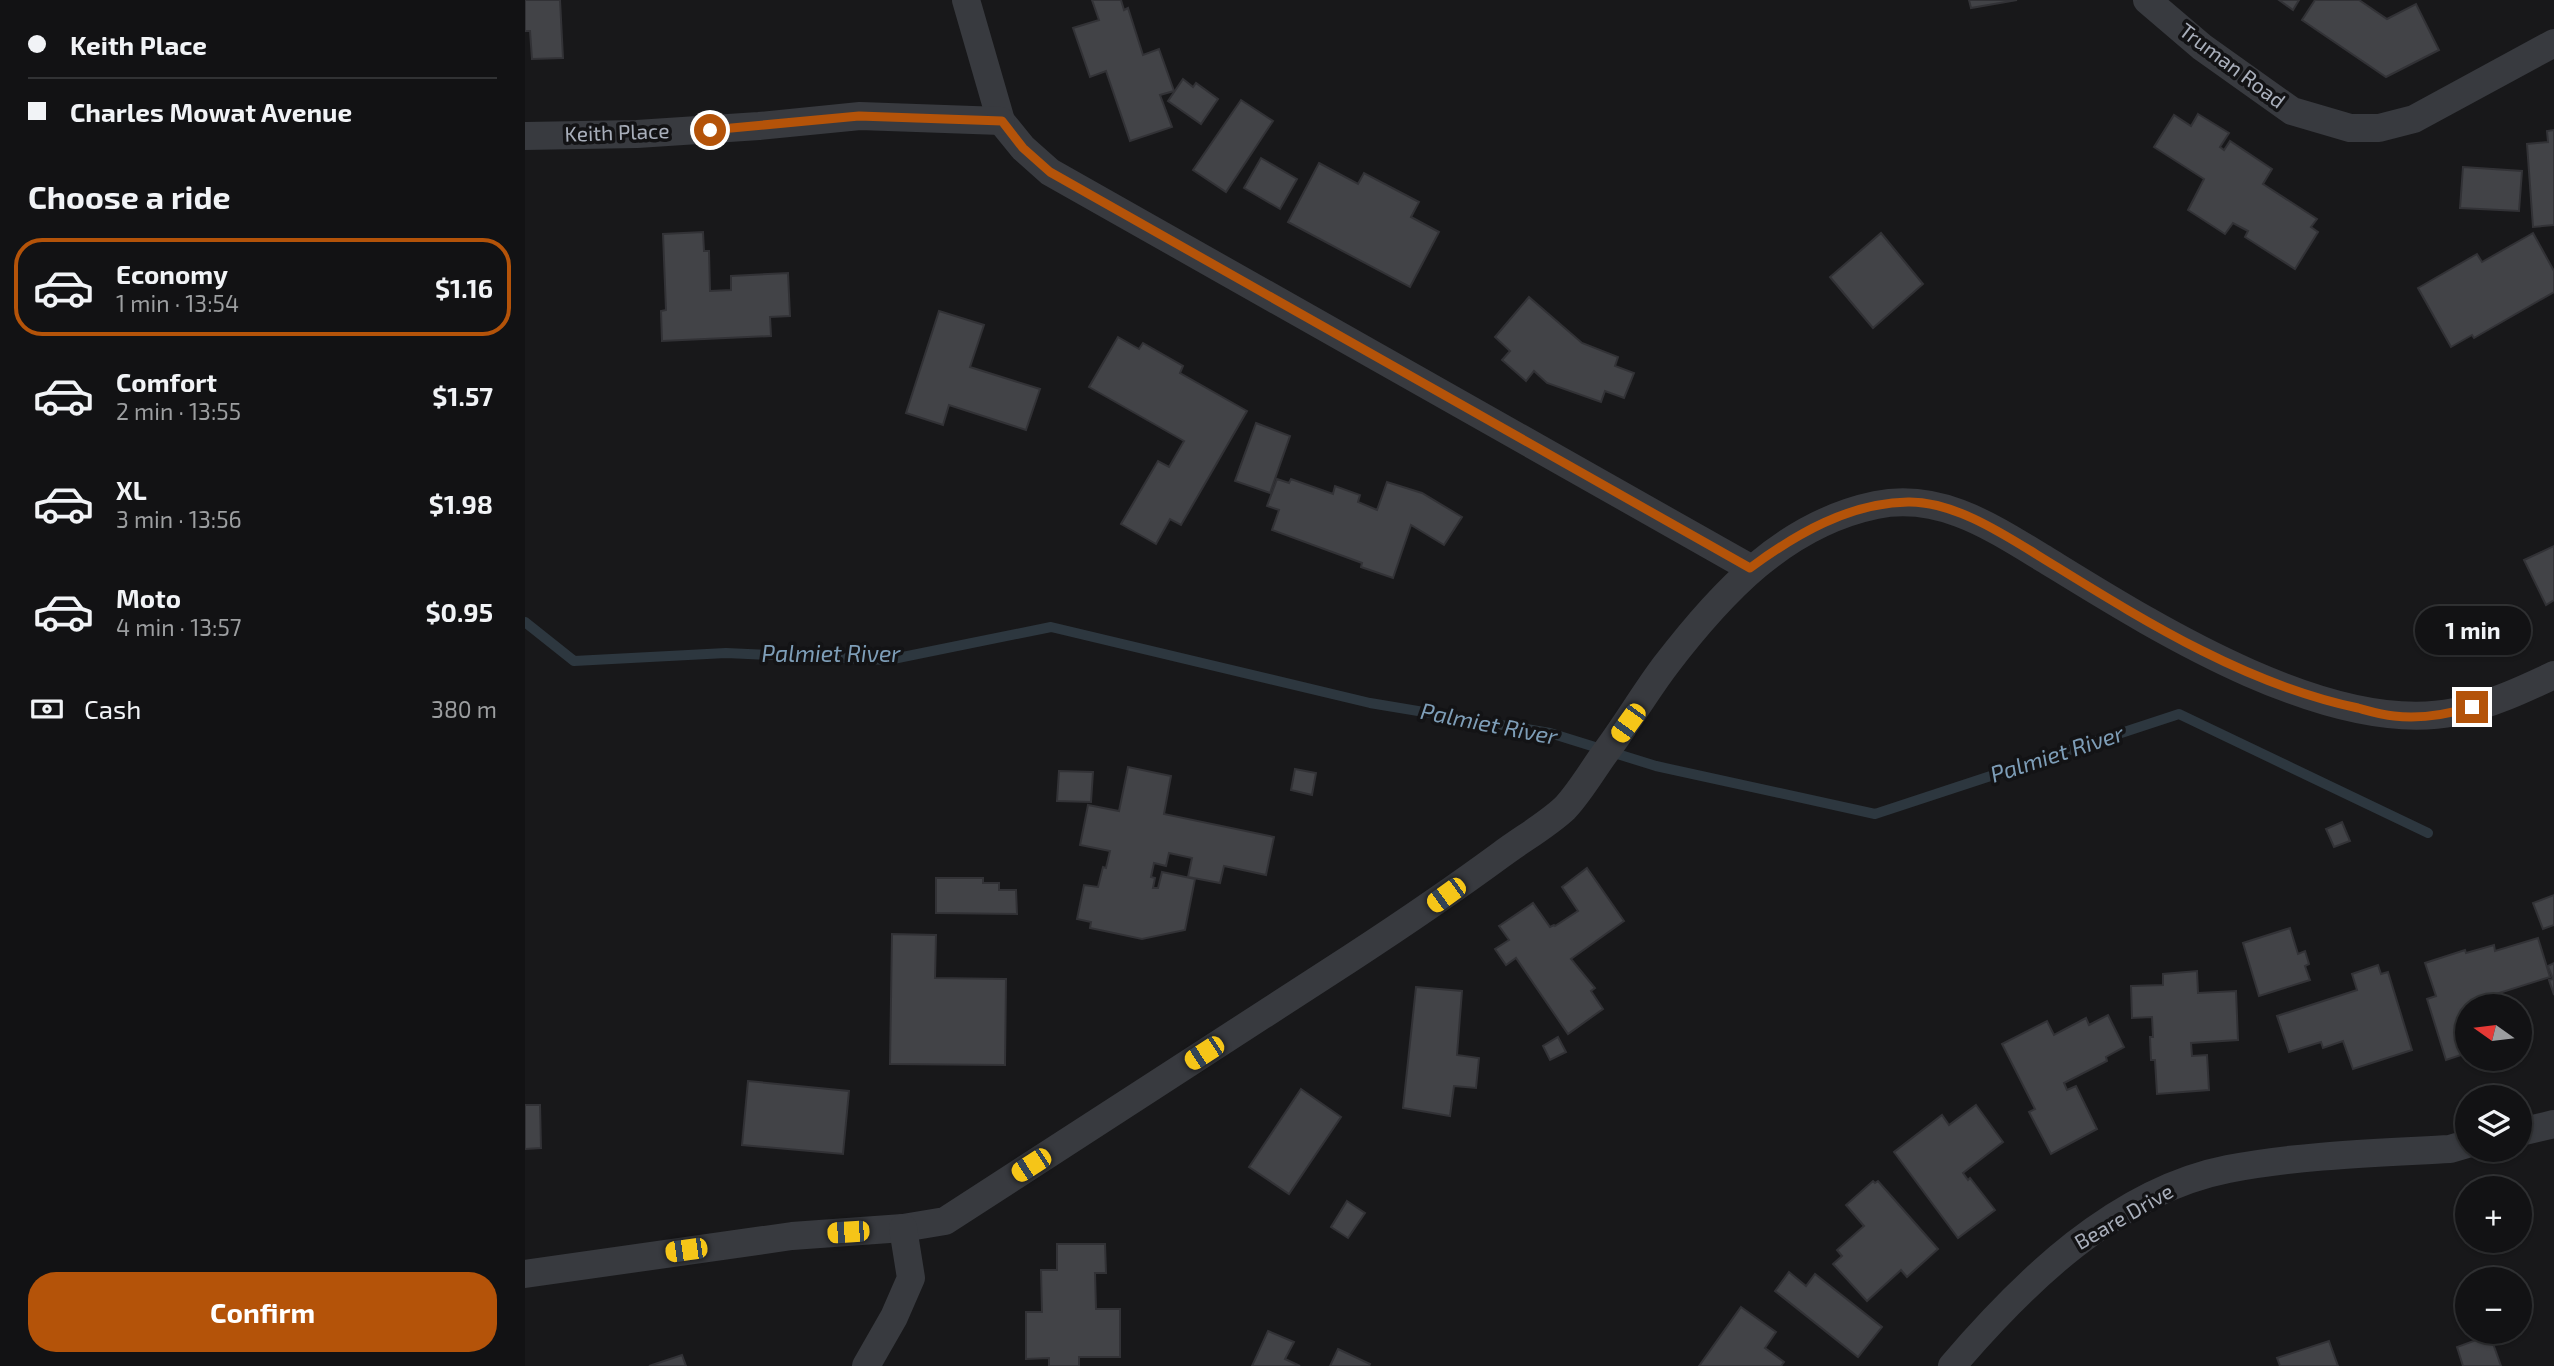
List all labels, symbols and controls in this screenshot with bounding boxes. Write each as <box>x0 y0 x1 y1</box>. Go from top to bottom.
street label: Truman Road <box>2175 17 2291 113</box>
text: Keith Place <box>70 29 207 60</box>
text: Charles Mowat Avenue <box>70 96 352 127</box>
route start <box>694 114 726 146</box>
street label: Keith Place <box>564 117 670 146</box>
text: Choose a ride <box>28 177 231 215</box>
icon: car <box>32 256 95 319</box>
text: Economy <box>116 258 228 289</box>
text: $1.16 <box>435 272 493 303</box>
text: 1 min · 13:54 <box>116 289 239 317</box>
icon: car <box>32 364 95 427</box>
text: Comfort <box>116 366 217 397</box>
text: $1.57 <box>432 380 493 411</box>
text: 2 min · 13:55 <box>116 397 241 425</box>
icon: car <box>32 472 95 535</box>
text: XL <box>116 474 147 505</box>
text: $1.98 <box>429 488 493 519</box>
text: 3 min · 13:56 <box>116 505 242 533</box>
icon: car <box>32 580 95 643</box>
text: Moto <box>116 582 181 613</box>
text: $0.95 <box>425 596 493 627</box>
callout: 1 min <box>2414 606 2530 654</box>
text: 4 min · 13:57 <box>116 613 242 641</box>
text: 1 min <box>2445 616 2501 644</box>
water label: Palmiet River <box>762 639 901 667</box>
icon: cash <box>28 690 66 728</box>
route end <box>2456 691 2488 723</box>
text: Cash <box>84 693 141 724</box>
text: 380 m <box>431 695 497 723</box>
water label: Palmiet River <box>1418 696 1561 750</box>
car <box>1608 700 1649 746</box>
water label: Palmiet River <box>1986 718 2128 788</box>
car <box>1423 874 1470 916</box>
north arrow <box>2455 994 2532 1071</box>
map controls <box>2455 994 2532 1344</box>
car <box>1181 1033 1228 1073</box>
button: layers <box>2455 1085 2532 1162</box>
car <box>1008 1145 1055 1185</box>
button: + <box>2455 1176 2532 1253</box>
street label: Beare Drive <box>2069 1177 2177 1254</box>
car <box>827 1220 870 1244</box>
car <box>664 1237 709 1263</box>
button: − <box>2455 1267 2532 1344</box>
button: Confirm <box>28 1272 497 1352</box>

